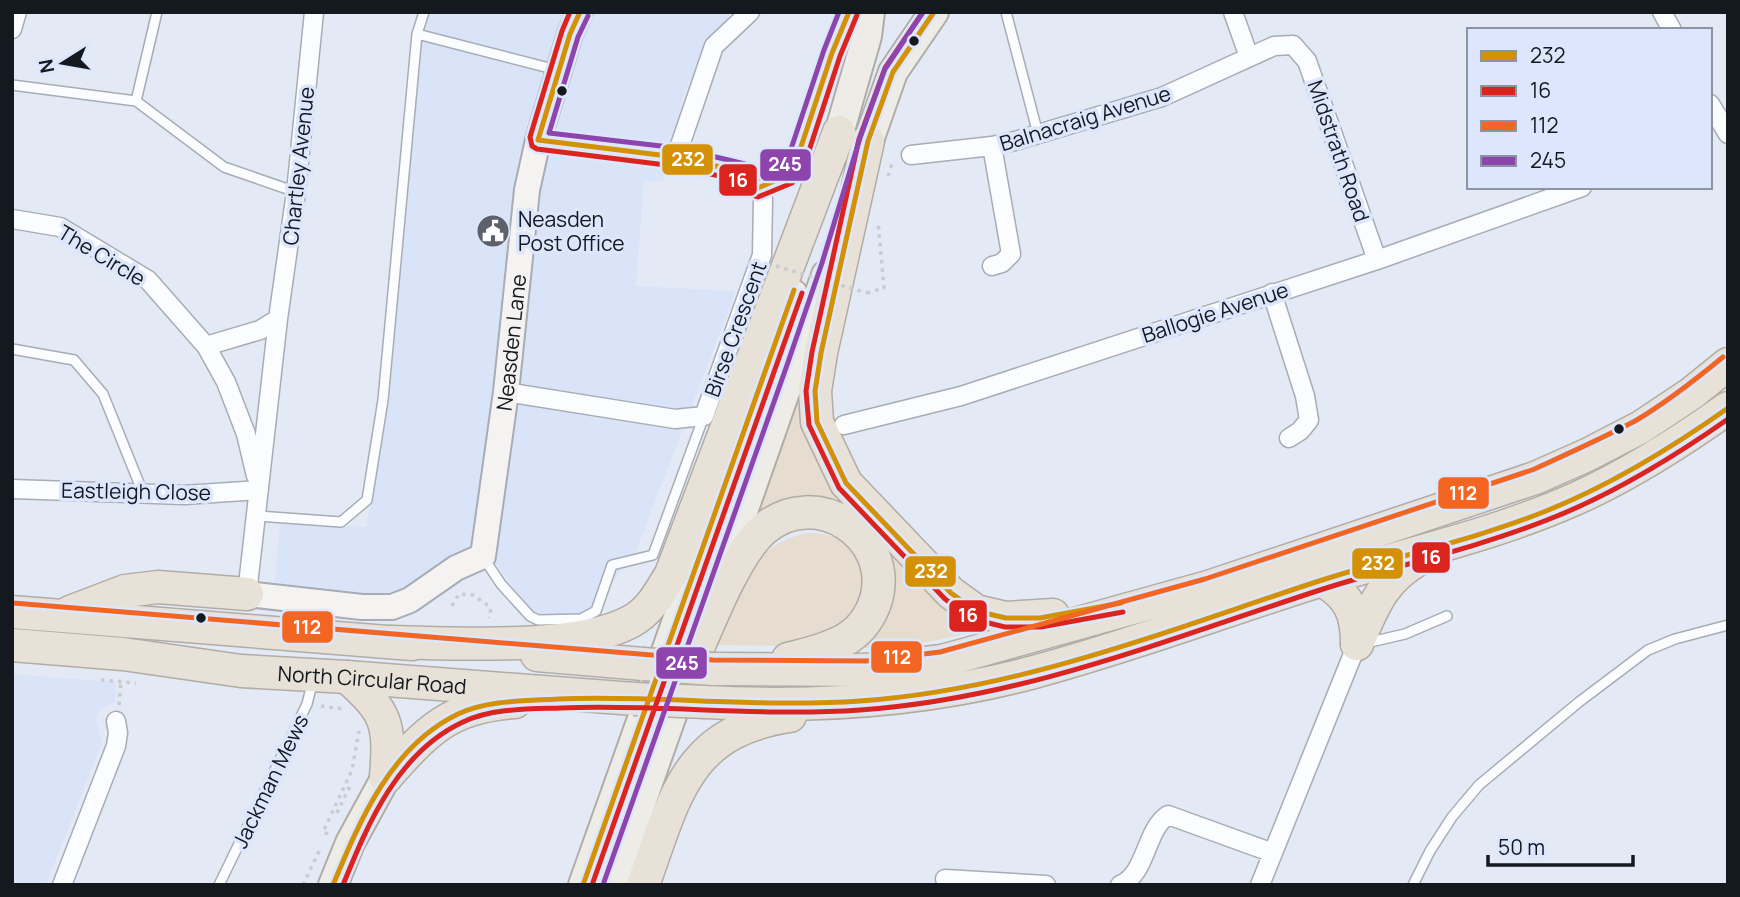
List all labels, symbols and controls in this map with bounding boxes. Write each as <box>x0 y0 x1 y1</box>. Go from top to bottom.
north arrow <box>28 28 98 98</box>
legend <box>1467 28 1712 189</box>
unlabelled marker <box>907 34 921 48</box>
text: 232 <box>1530 41 1566 69</box>
text: N <box>32 57 60 75</box>
street label: Midstrath Road <box>1302 76 1376 226</box>
text: 16 <box>1530 76 1551 104</box>
street label: Balnacraig Avenue <box>996 79 1174 157</box>
unlabelled marker <box>555 84 569 98</box>
street label: Chartley Avenue <box>276 85 320 247</box>
text: 112 <box>1530 111 1558 139</box>
line badge: 232 <box>661 143 714 176</box>
text: 232 <box>671 146 705 172</box>
text: 245 <box>1530 146 1566 174</box>
line badge: 245 <box>759 148 812 182</box>
text: 245 <box>768 151 802 177</box>
line badge: 16 <box>718 163 758 197</box>
text: 16 <box>728 167 748 193</box>
place label: Neasden Post Office <box>518 205 624 257</box>
public building icon: Neasden Post Office <box>474 212 512 250</box>
street label: The Circle <box>53 218 151 292</box>
street label: Birse Crescent <box>698 257 772 401</box>
street label: Neasden Lane <box>490 273 532 413</box>
street label: Ballogie Avenue <box>1138 275 1292 349</box>
unlabelled marker <box>1612 422 1626 436</box>
street label: Eastleigh Close <box>61 476 211 506</box>
line badge: 112 <box>1437 476 1490 510</box>
text: 112 <box>1449 480 1477 506</box>
line badge: 16 <box>1411 541 1451 574</box>
text: 16 <box>1421 544 1441 570</box>
line badge: 232 <box>1351 547 1404 580</box>
text: 232 <box>1361 550 1395 576</box>
line badge: 232 <box>904 555 957 588</box>
text: 232 <box>914 558 948 584</box>
line badge: 16 <box>948 599 988 633</box>
text: 16 <box>958 602 978 628</box>
line badge: 112 <box>281 610 334 644</box>
unlabelled marker <box>194 611 208 625</box>
text: 112 <box>293 614 321 640</box>
line badge: 112 <box>870 640 923 674</box>
text: 112 <box>883 644 911 670</box>
line badge: 245 <box>655 646 708 680</box>
text: 245 <box>665 650 699 676</box>
street label: North Circular Road <box>277 659 467 700</box>
street label: Jackman Mews <box>225 709 315 853</box>
scale bar <box>1488 824 1633 868</box>
text: 50 m <box>1498 833 1545 861</box>

